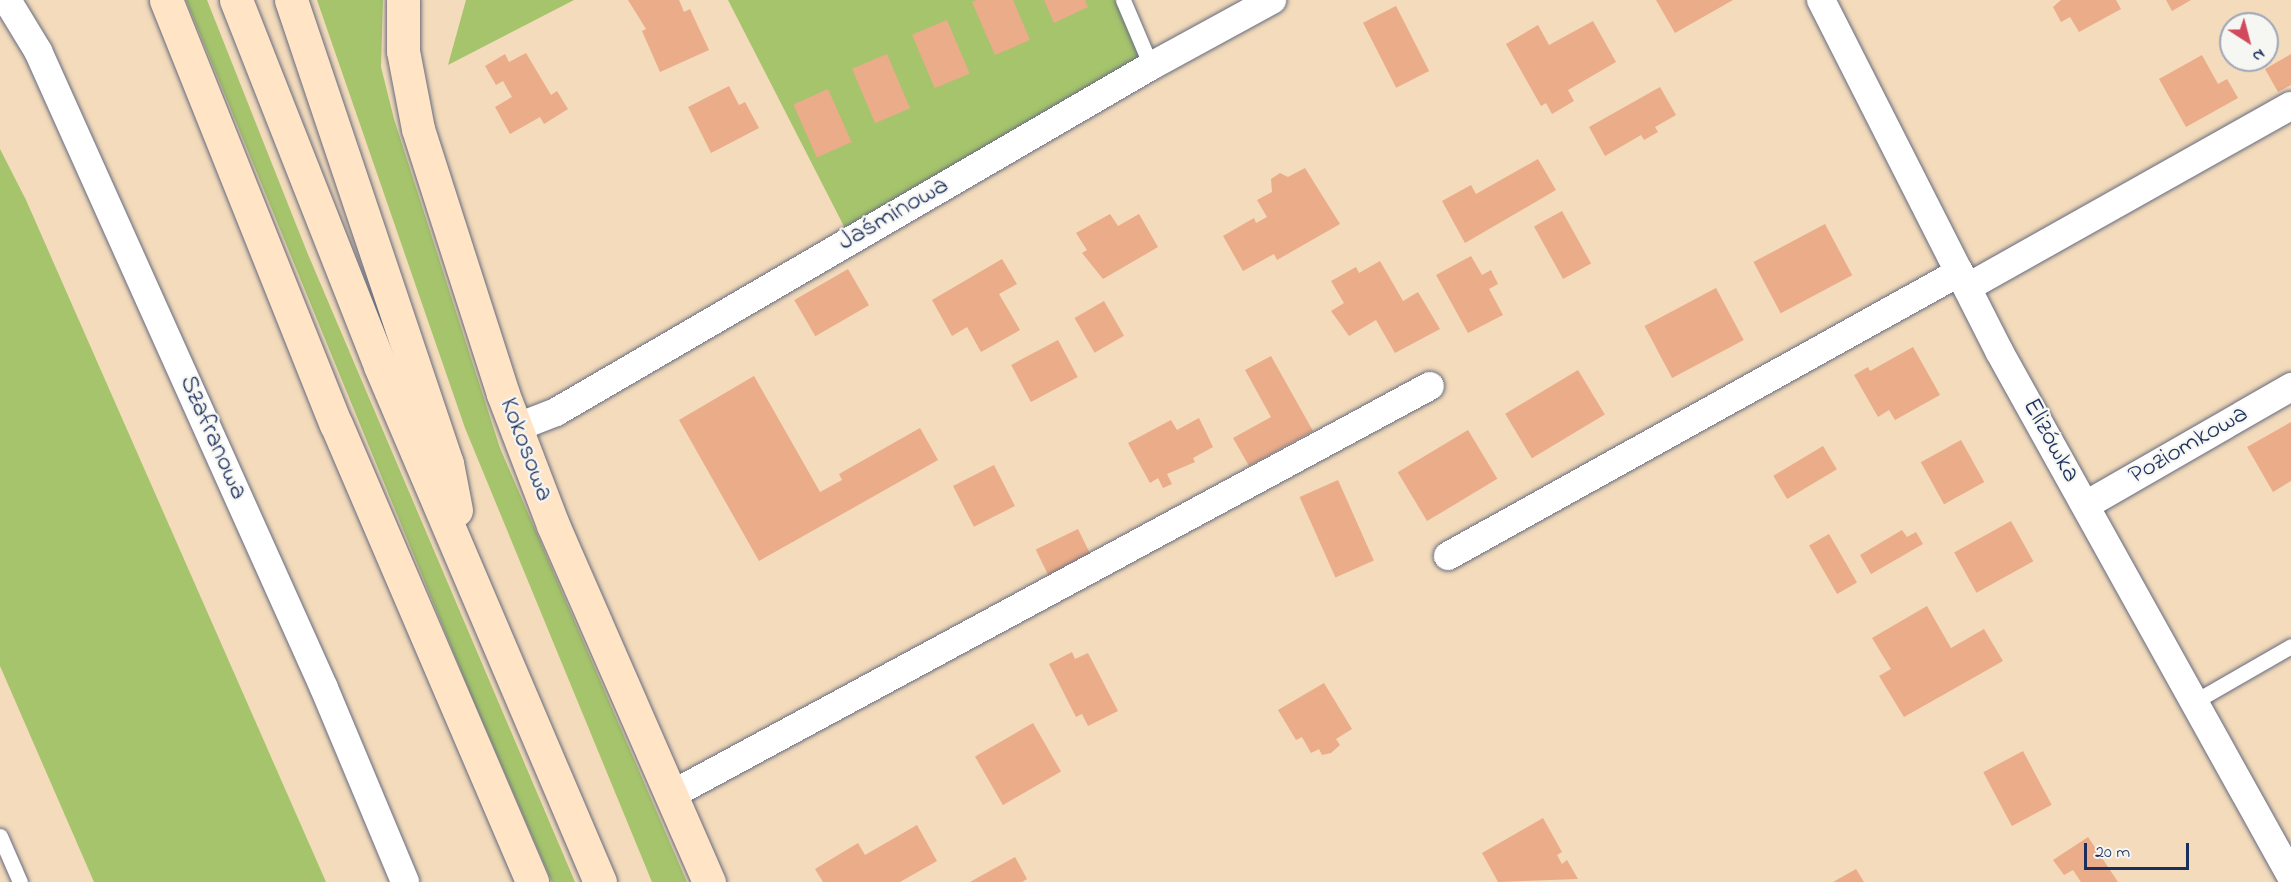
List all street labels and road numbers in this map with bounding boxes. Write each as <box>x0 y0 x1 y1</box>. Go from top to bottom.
street label: Jaśminowa <box>833 171 955 259</box>
street label: Szafranowa <box>171 371 253 505</box>
street label: Kokosowa <box>491 394 559 506</box>
street label: Elizówka <box>2014 394 2086 488</box>
street label: Poziomkowa <box>2124 399 2254 493</box>

